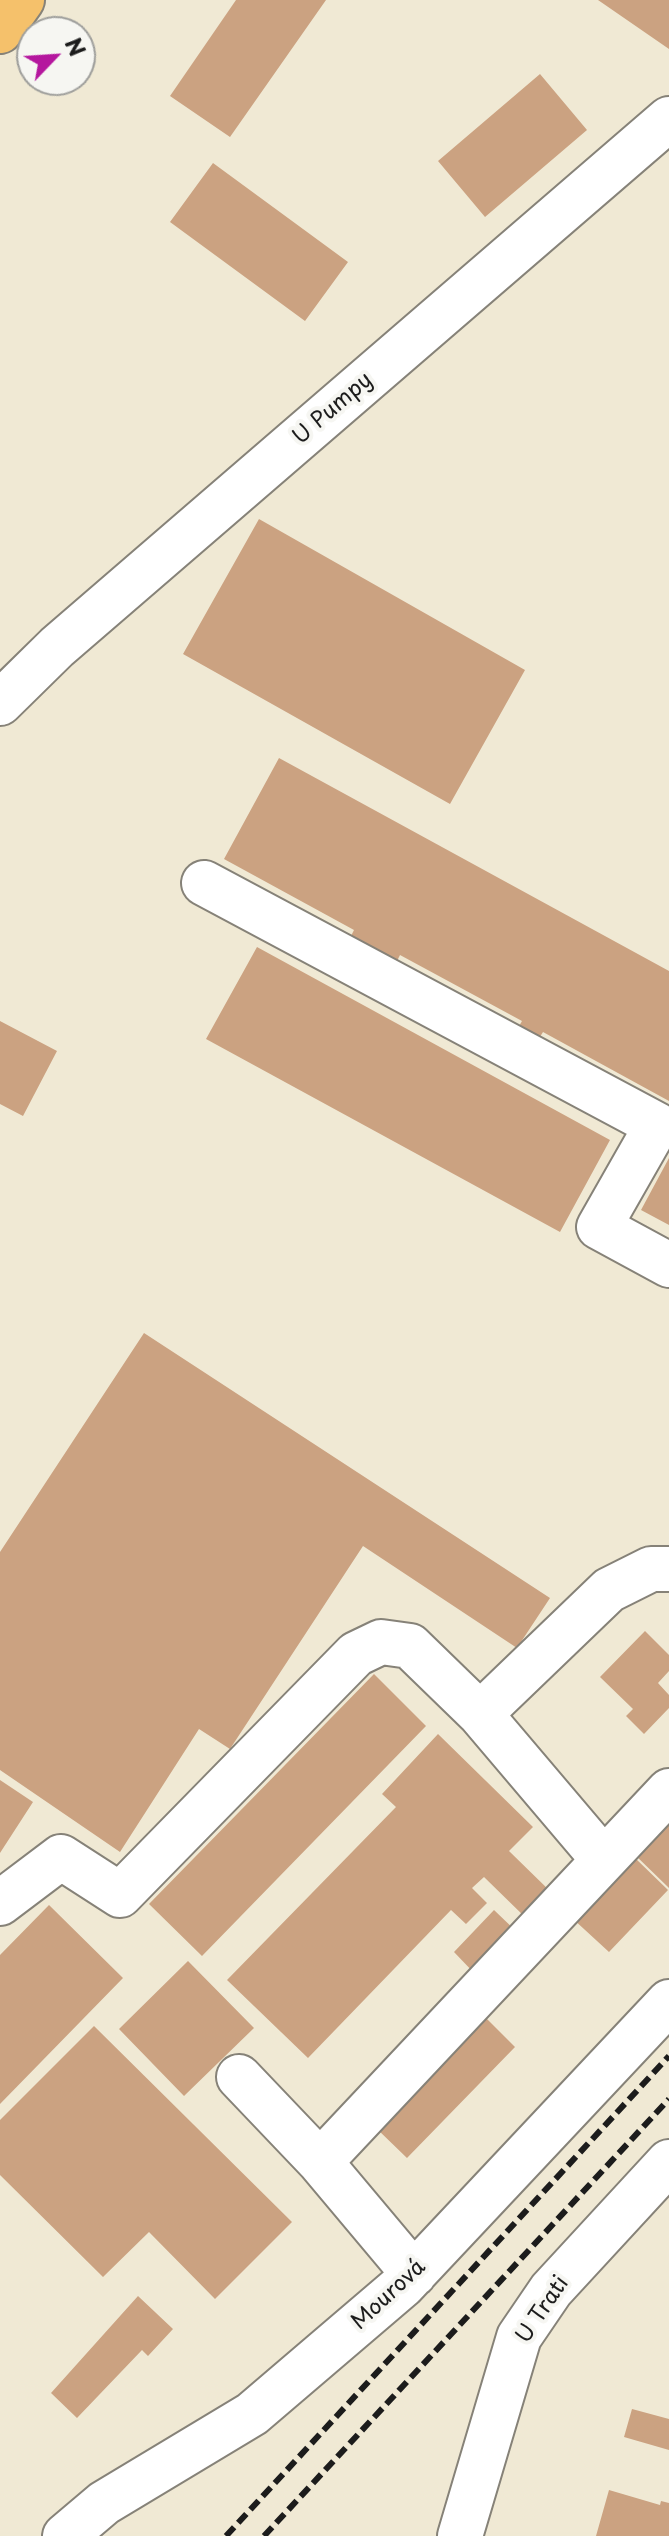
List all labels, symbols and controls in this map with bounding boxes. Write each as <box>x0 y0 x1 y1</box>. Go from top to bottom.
north arrow <box>16 16 96 96</box>
text: N <box>58 32 95 61</box>
street label: U Pumpy <box>288 367 378 451</box>
street label: Mourová <box>347 2254 431 2336</box>
street label: U Trati <box>511 2271 575 2349</box>

